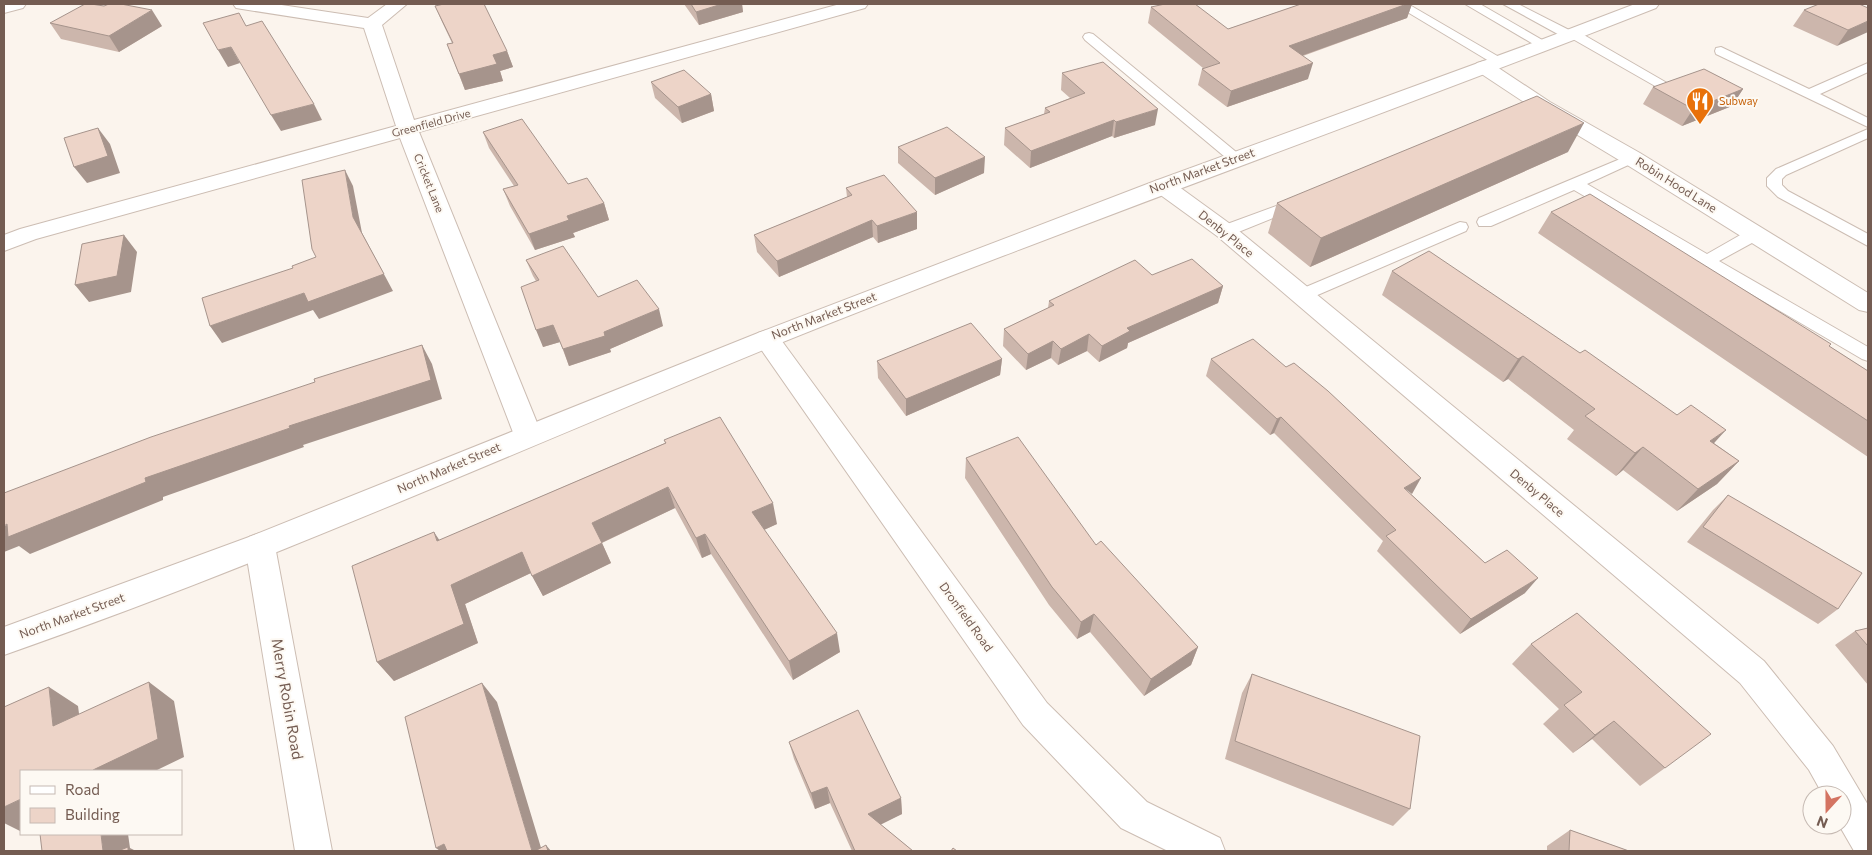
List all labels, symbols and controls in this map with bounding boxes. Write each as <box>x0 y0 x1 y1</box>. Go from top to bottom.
restaurant icon: Subway <box>1685 86 1715 125</box>
place label: Subway <box>1719 94 1758 107</box>
street label: Greenfield Drive <box>390 106 472 139</box>
street label: North Market Street <box>1147 144 1256 196</box>
street label: Cricket Lane <box>412 151 447 214</box>
street label: Robin Hood Lane <box>1633 154 1720 215</box>
street label: Denby Place <box>1196 207 1257 260</box>
street label: North Market Street <box>769 289 878 342</box>
street label: North Market Street <box>395 439 503 495</box>
street label: Denby Place <box>1508 465 1568 519</box>
street label: Dronfield Road <box>937 579 997 654</box>
street label: North Market Street <box>17 589 126 641</box>
street label: Merry Robin Road <box>268 637 307 761</box>
legend <box>20 770 182 835</box>
text: Road <box>65 780 100 798</box>
north arrow <box>1802 785 1852 835</box>
text: Building <box>65 805 120 823</box>
text: N <box>1814 813 1830 832</box>

